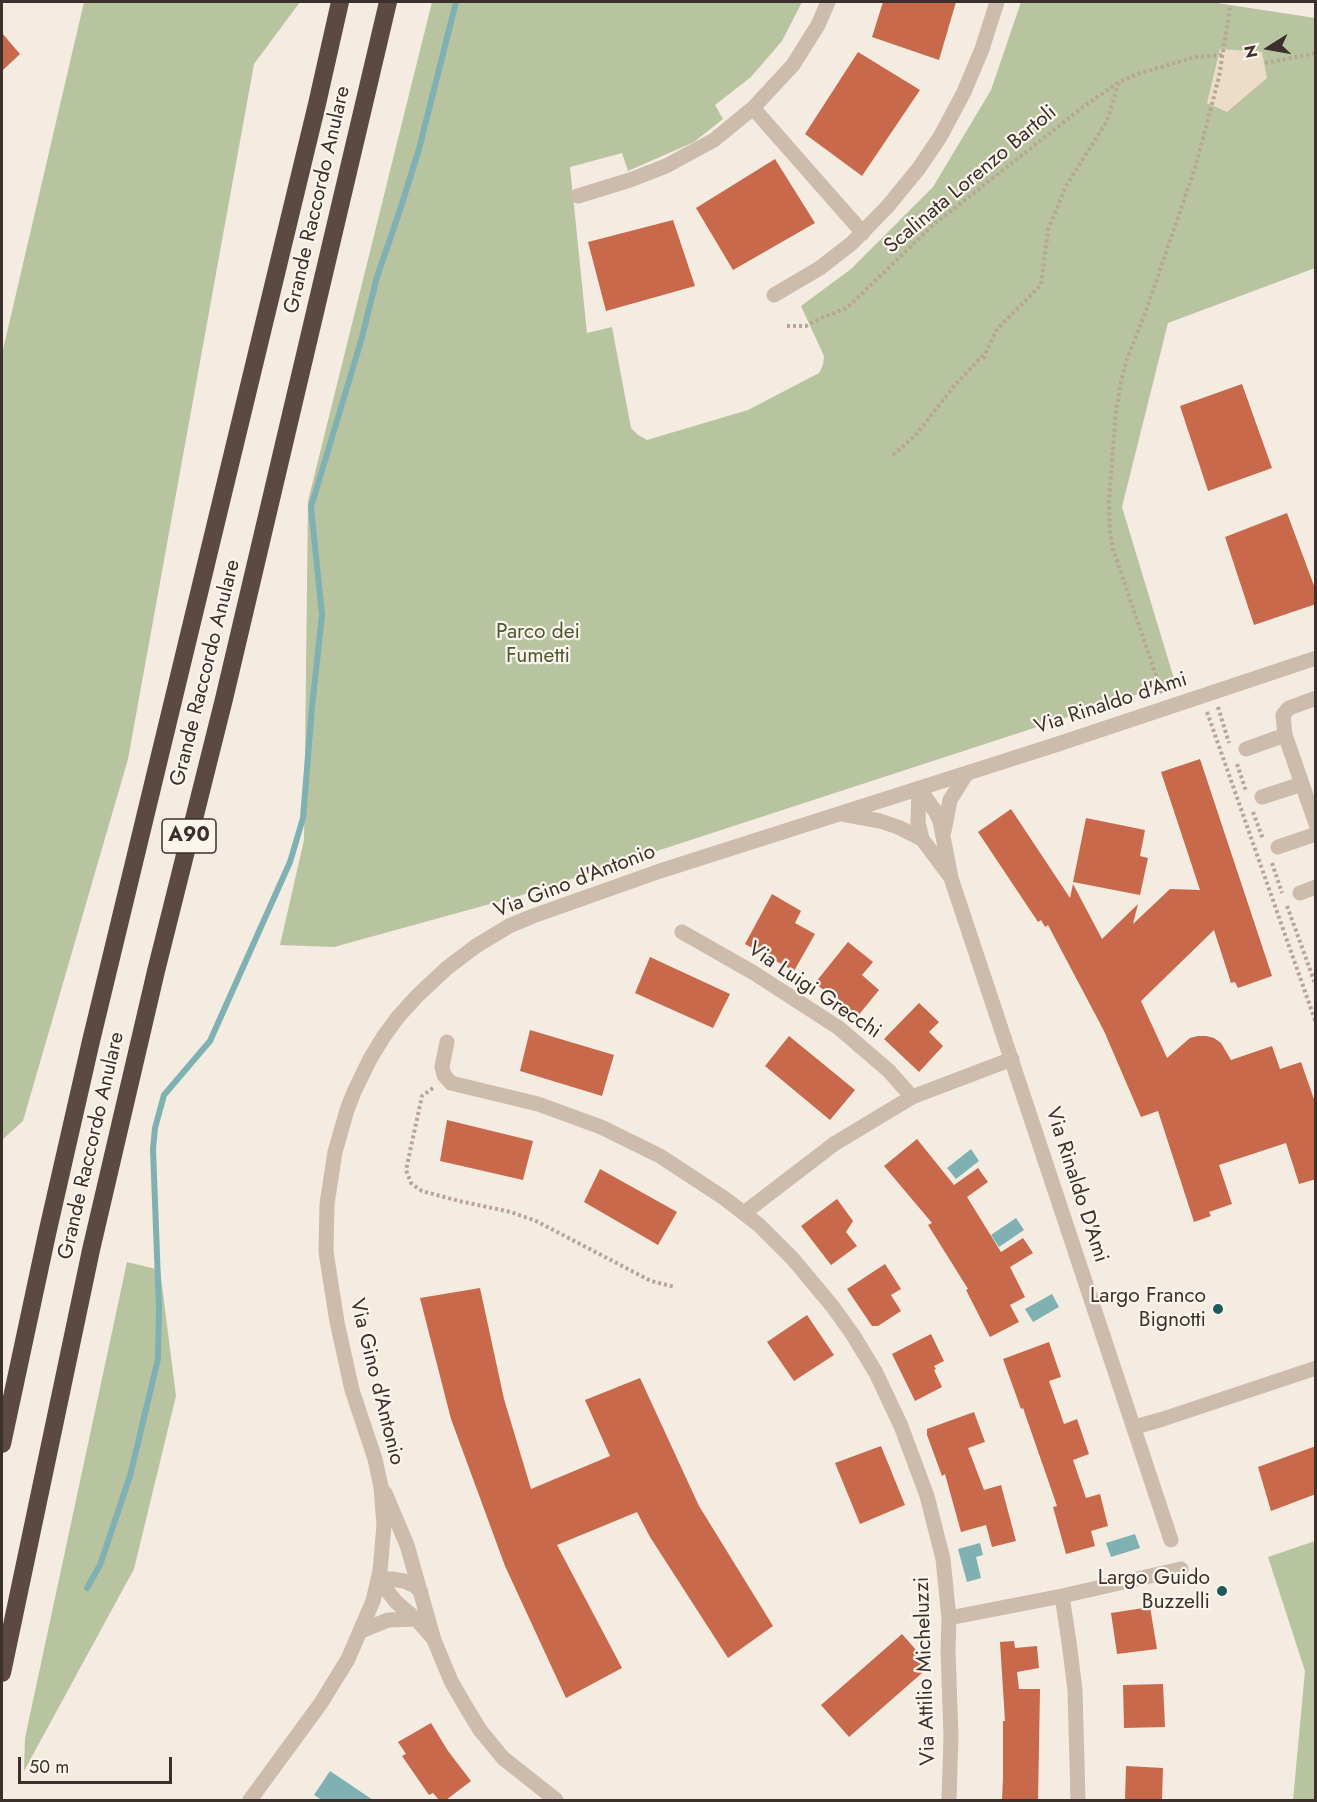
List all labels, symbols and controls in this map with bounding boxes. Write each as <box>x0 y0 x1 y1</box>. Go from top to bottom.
north arrow <box>1239 18 1299 78</box>
text: N <box>1238 43 1263 60</box>
street label: Grande Raccordo Anulare <box>280 84 356 316</box>
street label: Scalinata Lorenzo Bartoli <box>880 101 1062 259</box>
street label: Grande Raccordo Anulare <box>166 557 246 789</box>
park label: Parco dei Fumetti <box>496 620 580 670</box>
street label: Via Rinaldo d'Ami <box>1031 667 1191 741</box>
road number: A90 <box>162 819 216 853</box>
street label: Via Gino d'Antonio <box>491 840 659 924</box>
street label: Via Luigi Grecchi <box>742 937 886 1045</box>
street label: Grande Raccordo Anulare <box>54 1030 130 1262</box>
street label: Via Rinaldo D'Ami <box>1039 1104 1113 1266</box>
place label: Largo Franco Bignotti <box>1090 1284 1206 1334</box>
street label: Via Gino d'Antonio <box>343 1296 409 1468</box>
marker: Largo Franco Bignotti <box>1211 1302 1225 1316</box>
place label: Largo Guido Buzzelli <box>1098 1566 1210 1616</box>
street label: Via Attilio Micheluzzi <box>910 1576 942 1766</box>
marker: Largo Guido Buzzelli <box>1215 1584 1229 1598</box>
scale bar <box>21 1745 176 1783</box>
text: 50 m <box>29 1754 69 1780</box>

